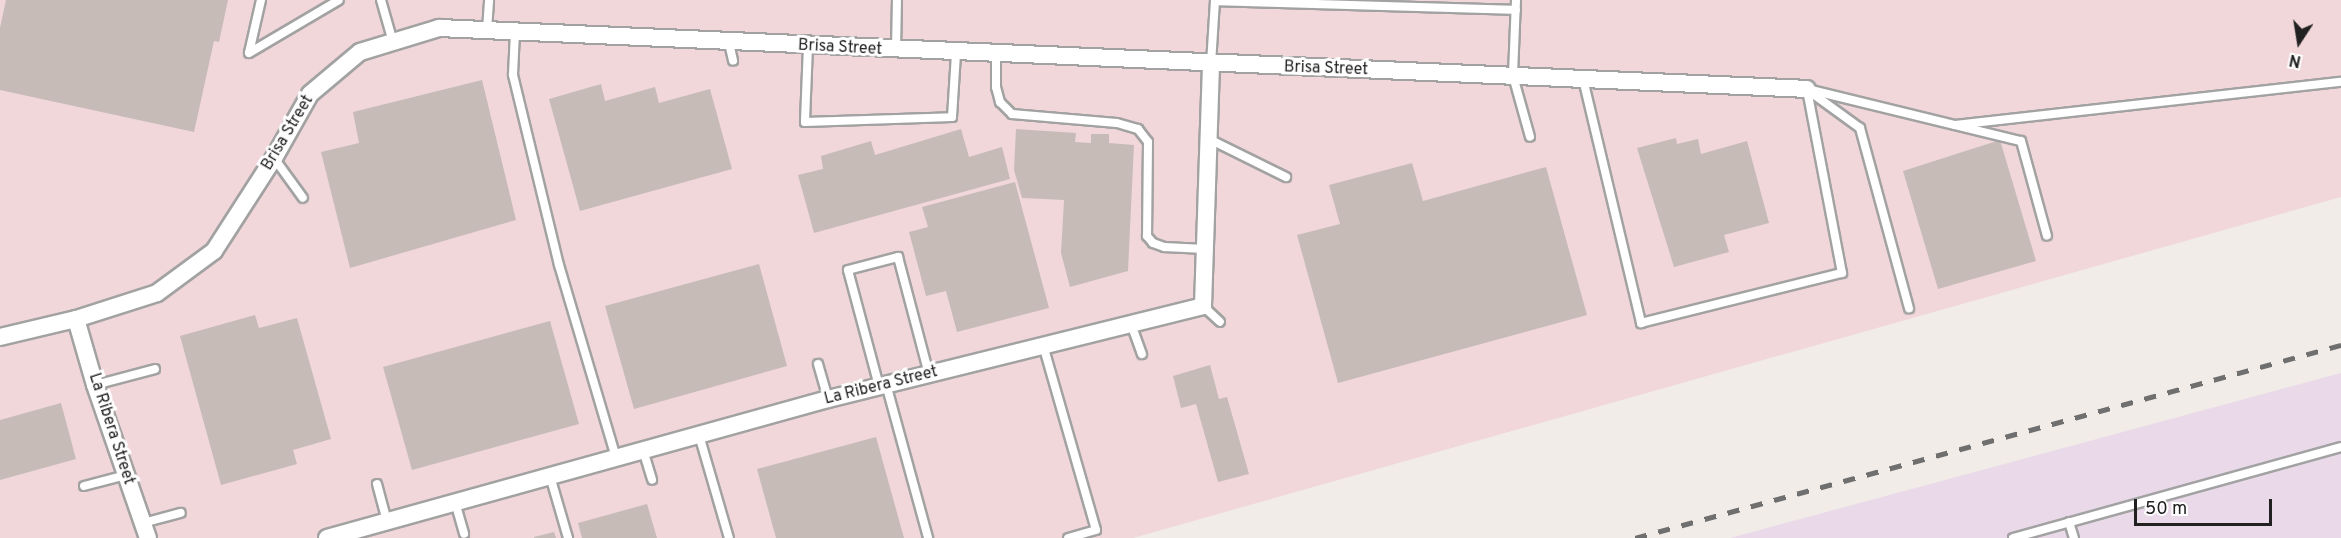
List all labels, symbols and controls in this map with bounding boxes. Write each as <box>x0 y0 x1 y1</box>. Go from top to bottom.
north arrow <box>2269 12 2329 72</box>
street label: Brisa Street <box>797 36 883 60</box>
text: N <box>2288 49 2303 71</box>
street label: Brisa Street <box>1284 58 1368 80</box>
street label: Brisa Street <box>258 92 318 174</box>
street label: La Ribera Street <box>822 363 940 409</box>
street label: La Ribera Street <box>84 371 138 487</box>
scale bar <box>2137 487 2275 525</box>
text: 50 m <box>2145 498 2187 521</box>

